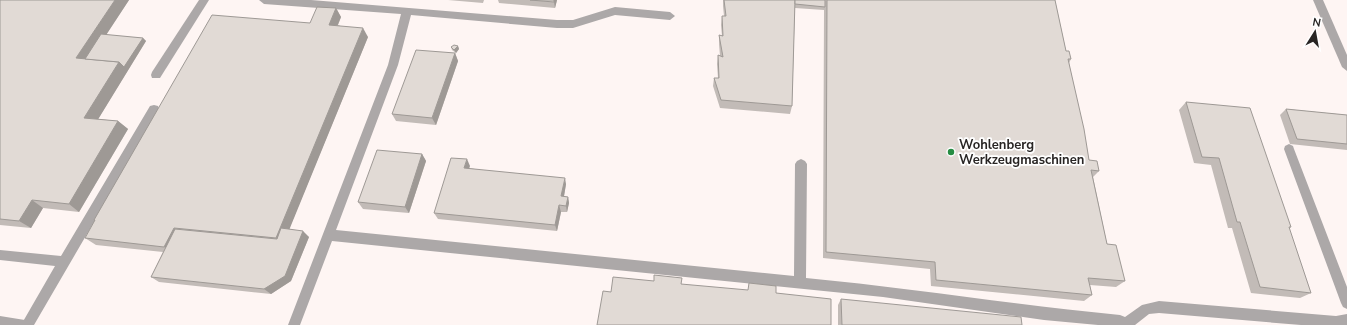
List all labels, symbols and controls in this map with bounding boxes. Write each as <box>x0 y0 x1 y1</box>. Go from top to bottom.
north arrow <box>1295 12 1335 52</box>
text: N <box>1311 15 1322 31</box>
place label: Wohlenberg Werkzeugmaschinen <box>959 136 1084 169</box>
marker: Wohlenberg Werkzeugmaschinen <box>946 147 956 157</box>

